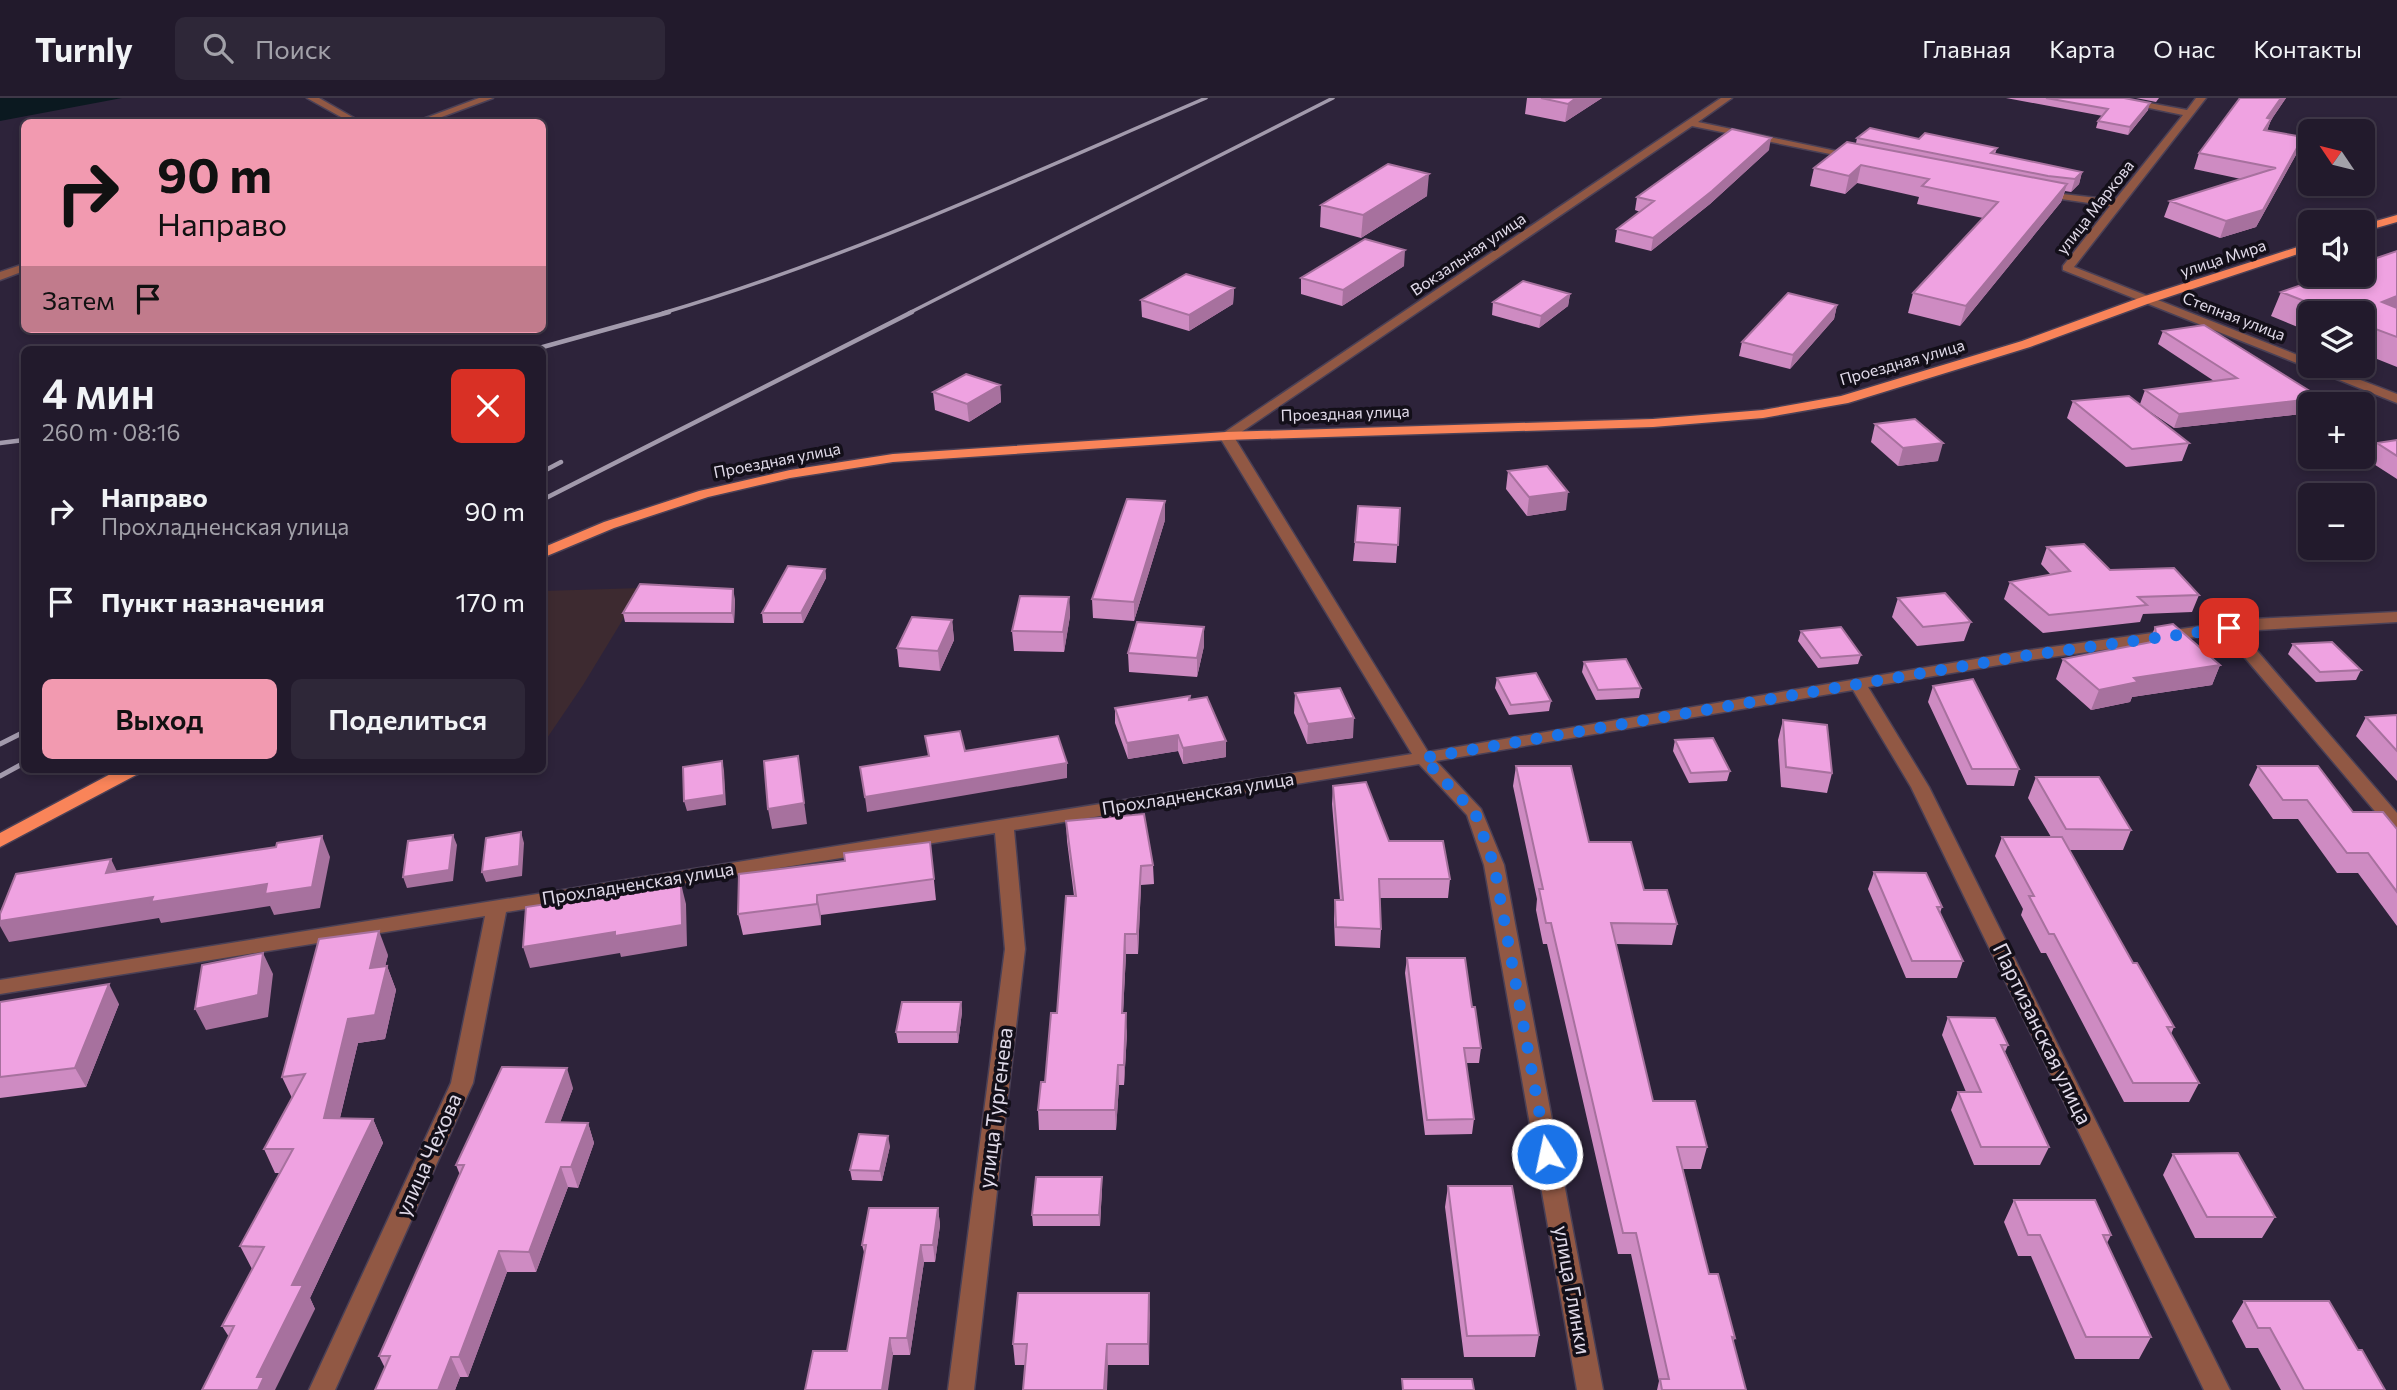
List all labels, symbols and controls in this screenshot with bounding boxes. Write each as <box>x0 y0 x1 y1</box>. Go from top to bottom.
search box <box>175 17 665 80</box>
text: Turnly <box>35 28 133 69</box>
icon: search <box>199 29 237 67</box>
text: Поиск <box>255 33 332 64</box>
text: Главная <box>1922 34 2011 63</box>
text: Карта <box>2049 34 2115 63</box>
text: О нас <box>2153 34 2215 63</box>
text: Контакты <box>2253 34 2362 63</box>
north arrow <box>2298 119 2375 196</box>
map controls <box>2298 119 2375 560</box>
text: 90 m <box>157 143 272 203</box>
icon: right <box>42 147 133 238</box>
street label: улица Маркова <box>2052 156 2137 258</box>
text: Направо <box>157 203 287 243</box>
street label: Вокзальная улица <box>1407 208 1529 299</box>
button: sound <box>2298 210 2375 287</box>
street label: улица Мира <box>2178 235 2268 280</box>
icon: arrive <box>129 280 167 318</box>
text: Затем <box>42 284 115 315</box>
street label: Степная улица <box>2180 287 2288 344</box>
button: layers <box>2298 301 2375 378</box>
street label: Проездная улица <box>1837 335 1967 388</box>
text: 4 мин <box>42 366 155 418</box>
button: close <box>451 369 525 443</box>
button: + <box>2298 392 2375 469</box>
street label: Проездная улица <box>1280 401 1410 424</box>
text: 260 m · 08:16 <box>42 418 181 446</box>
street label: Проездная улица <box>712 438 842 481</box>
text: Направо <box>101 481 208 512</box>
button: − <box>2298 483 2375 560</box>
icon: right <box>42 492 80 530</box>
text: 90 m <box>465 495 525 526</box>
text: Прохладненская улица <box>101 512 349 540</box>
icon: arrive <box>42 583 80 621</box>
text: Пункт назначения <box>101 586 325 617</box>
text: 170 m <box>456 586 525 617</box>
pin <box>2199 598 2259 658</box>
icon: arrive <box>2210 609 2248 647</box>
button: Выход <box>42 679 277 759</box>
button: Поделиться <box>291 679 525 759</box>
street label: Прохладненская улица <box>1100 767 1295 819</box>
street label: Прохладненская улица <box>540 857 735 909</box>
street label: Партизанская улица <box>1989 939 2098 1128</box>
street label: улица Тургенева <box>972 1026 1017 1190</box>
street label: улица Чехова <box>389 1089 466 1220</box>
position arrow <box>1510 1117 1584 1191</box>
street label: улица Глинки <box>1550 1223 1597 1356</box>

